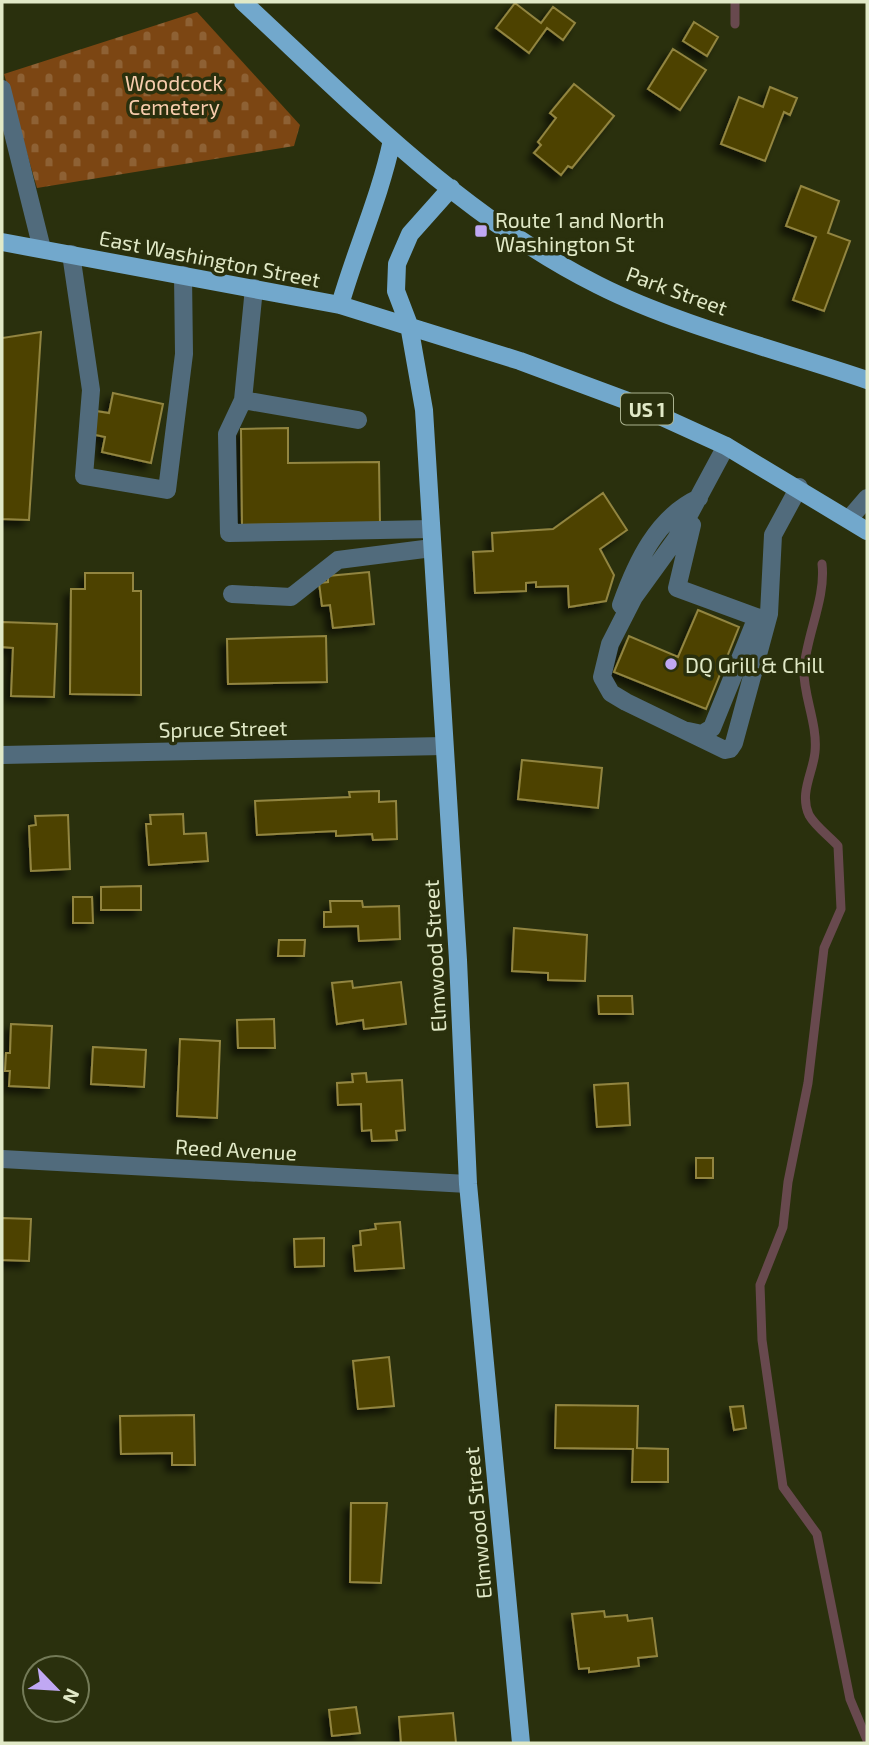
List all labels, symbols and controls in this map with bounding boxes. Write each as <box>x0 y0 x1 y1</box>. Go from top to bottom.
park label: Woodcock Cemetery <box>125 70 224 119</box>
place label: Route 1 and North Washington St <box>495 207 665 256</box>
marker: Route 1 and North Washington St <box>473 223 489 239</box>
street label: East Washington Street <box>97 224 323 292</box>
street label: Park Street <box>623 260 731 320</box>
road number: US 1 <box>621 394 673 424</box>
place label: DQ Grill & Chill <box>685 652 825 678</box>
marker: DQ Grill & Chill <box>663 656 679 672</box>
street label: Spruce Street <box>158 714 288 742</box>
street label: Elmwood Street <box>418 879 450 1033</box>
street label: Reed Avenue <box>174 1133 298 1165</box>
street label: Elmwood Street <box>458 1446 496 1600</box>
north arrow <box>21 1654 91 1724</box>
text: N <box>59 1685 85 1707</box>

